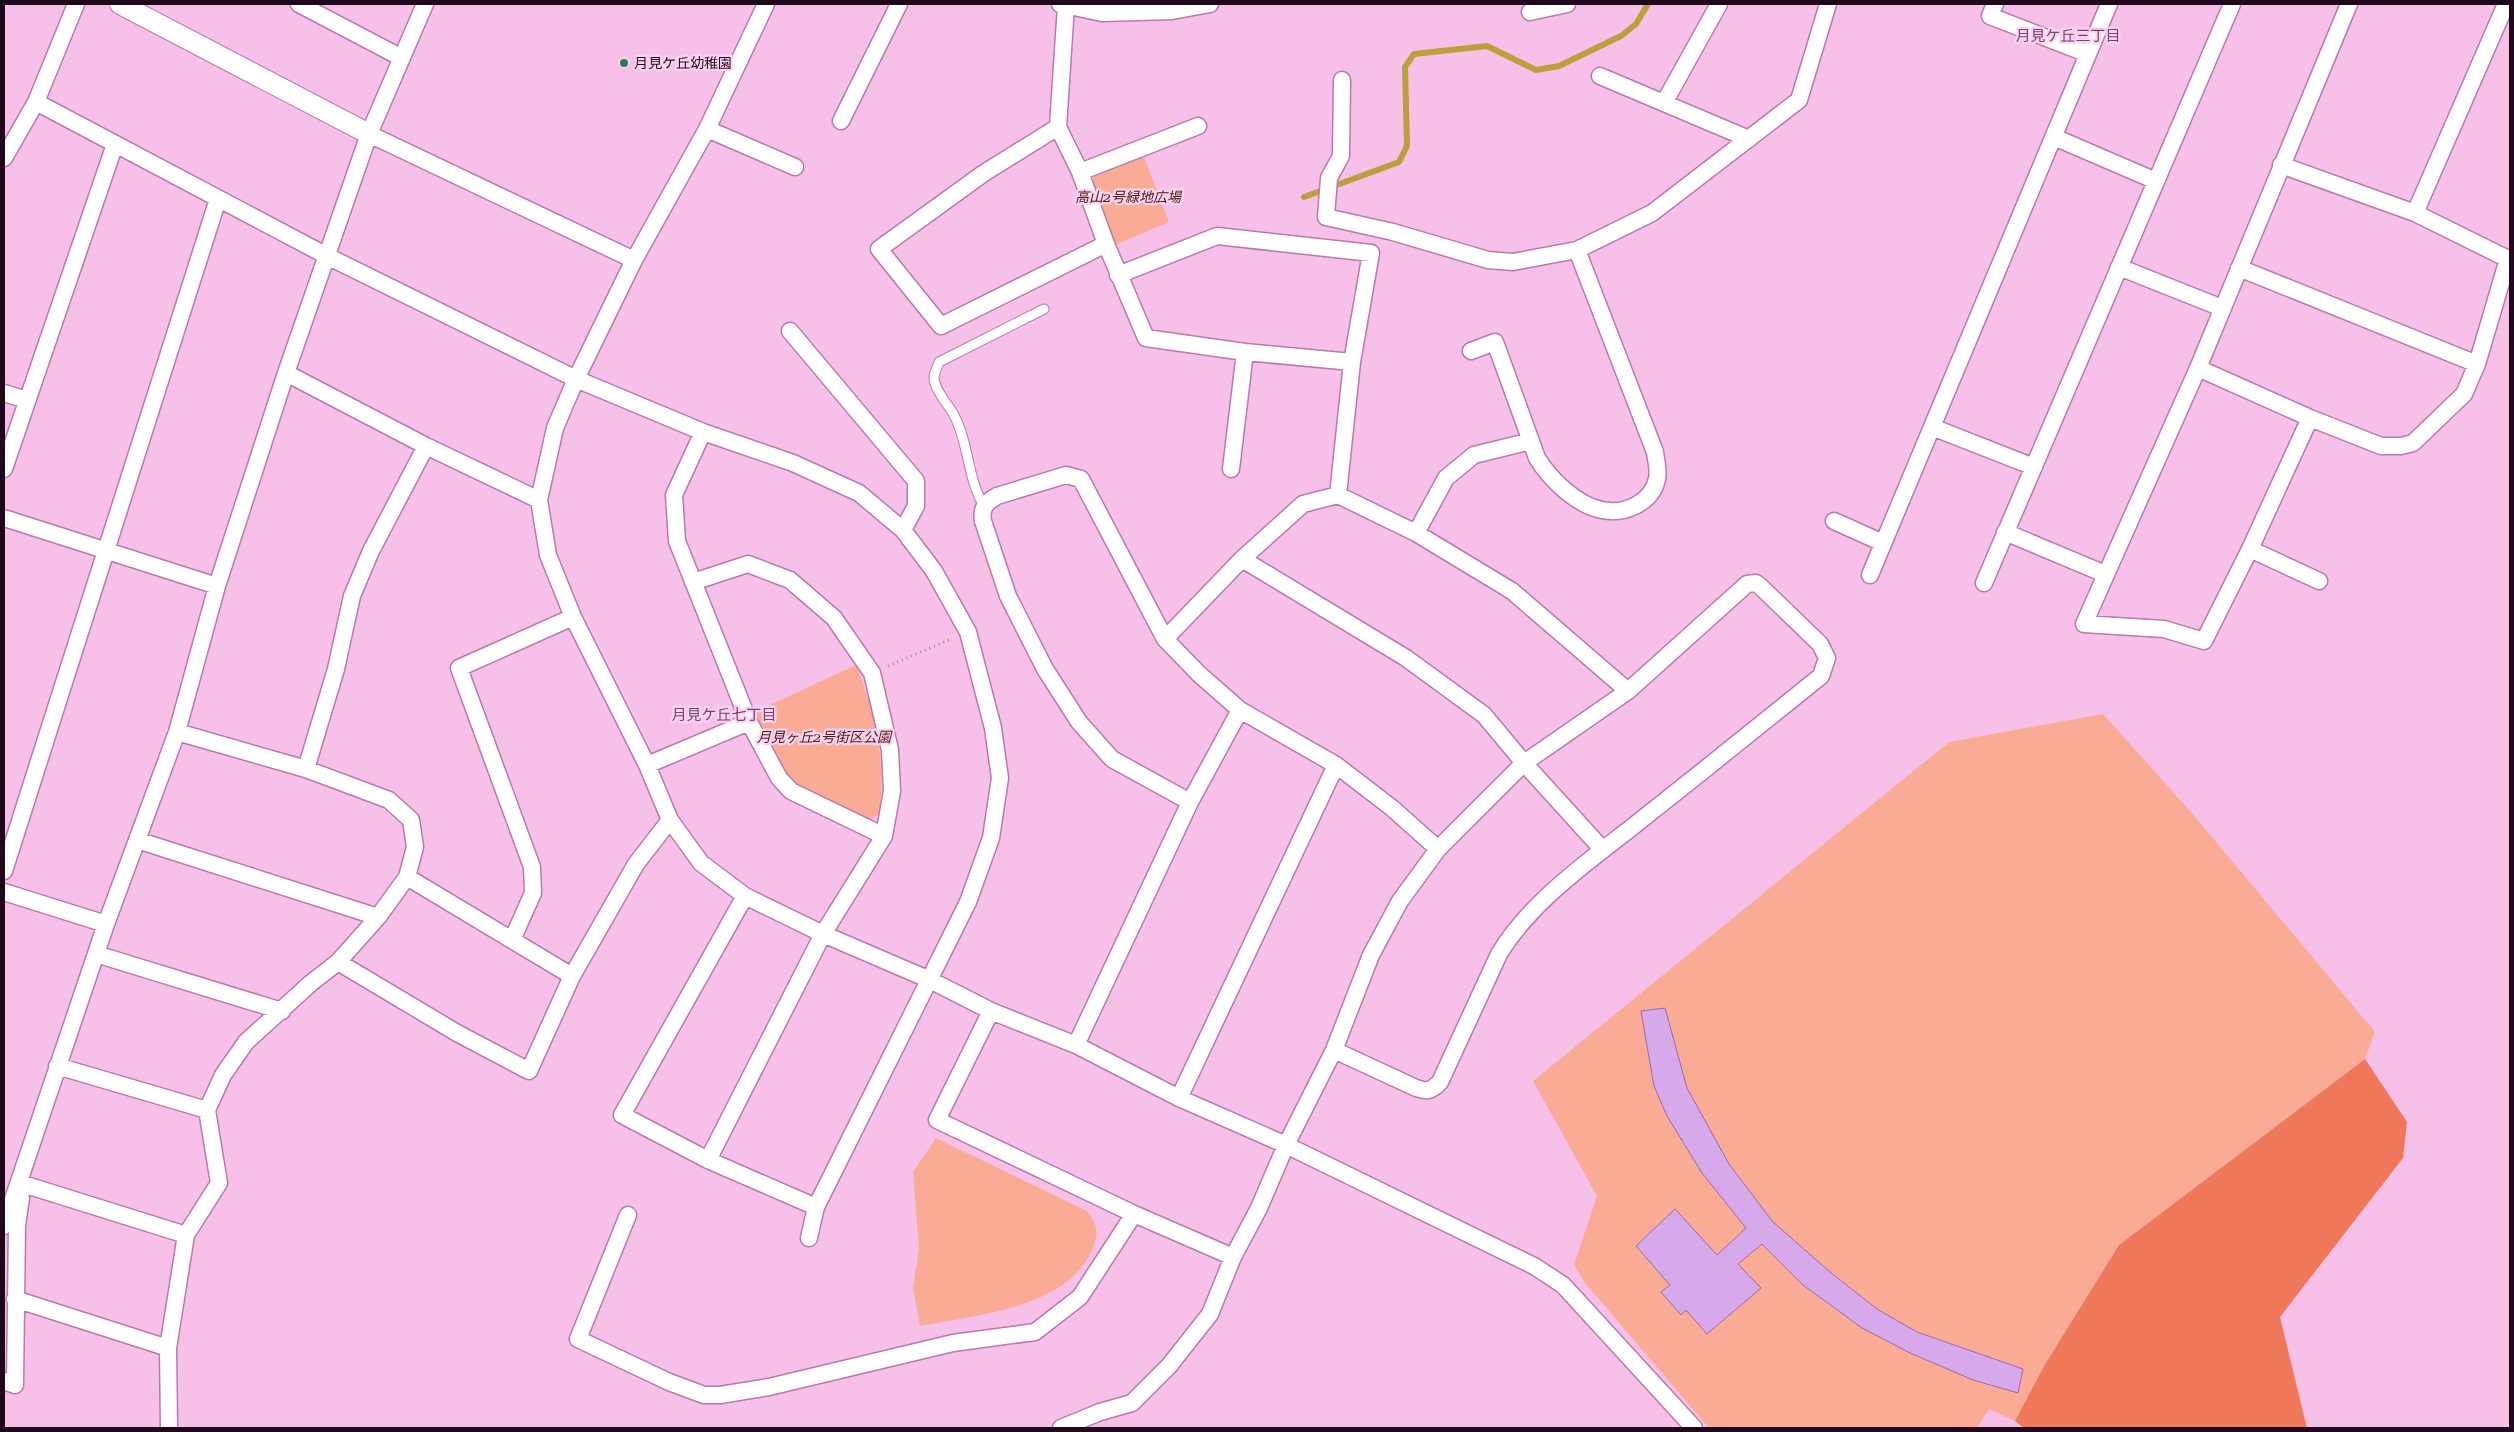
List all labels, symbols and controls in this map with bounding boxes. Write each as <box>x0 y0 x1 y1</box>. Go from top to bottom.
district label: 月見ケ丘三丁目 <box>2015 27 2121 45</box>
place label: 月見ケ丘幼稚園 <box>634 55 732 71</box>
marker: 月見ケ丘幼稚園 <box>618 57 630 69</box>
park label: 高山2号緑地広場 <box>1075 189 1183 205</box>
district label: 月見ケ丘七丁目 <box>671 706 777 724</box>
park label: 月見ヶ丘2号街区公園 <box>757 729 893 745</box>

